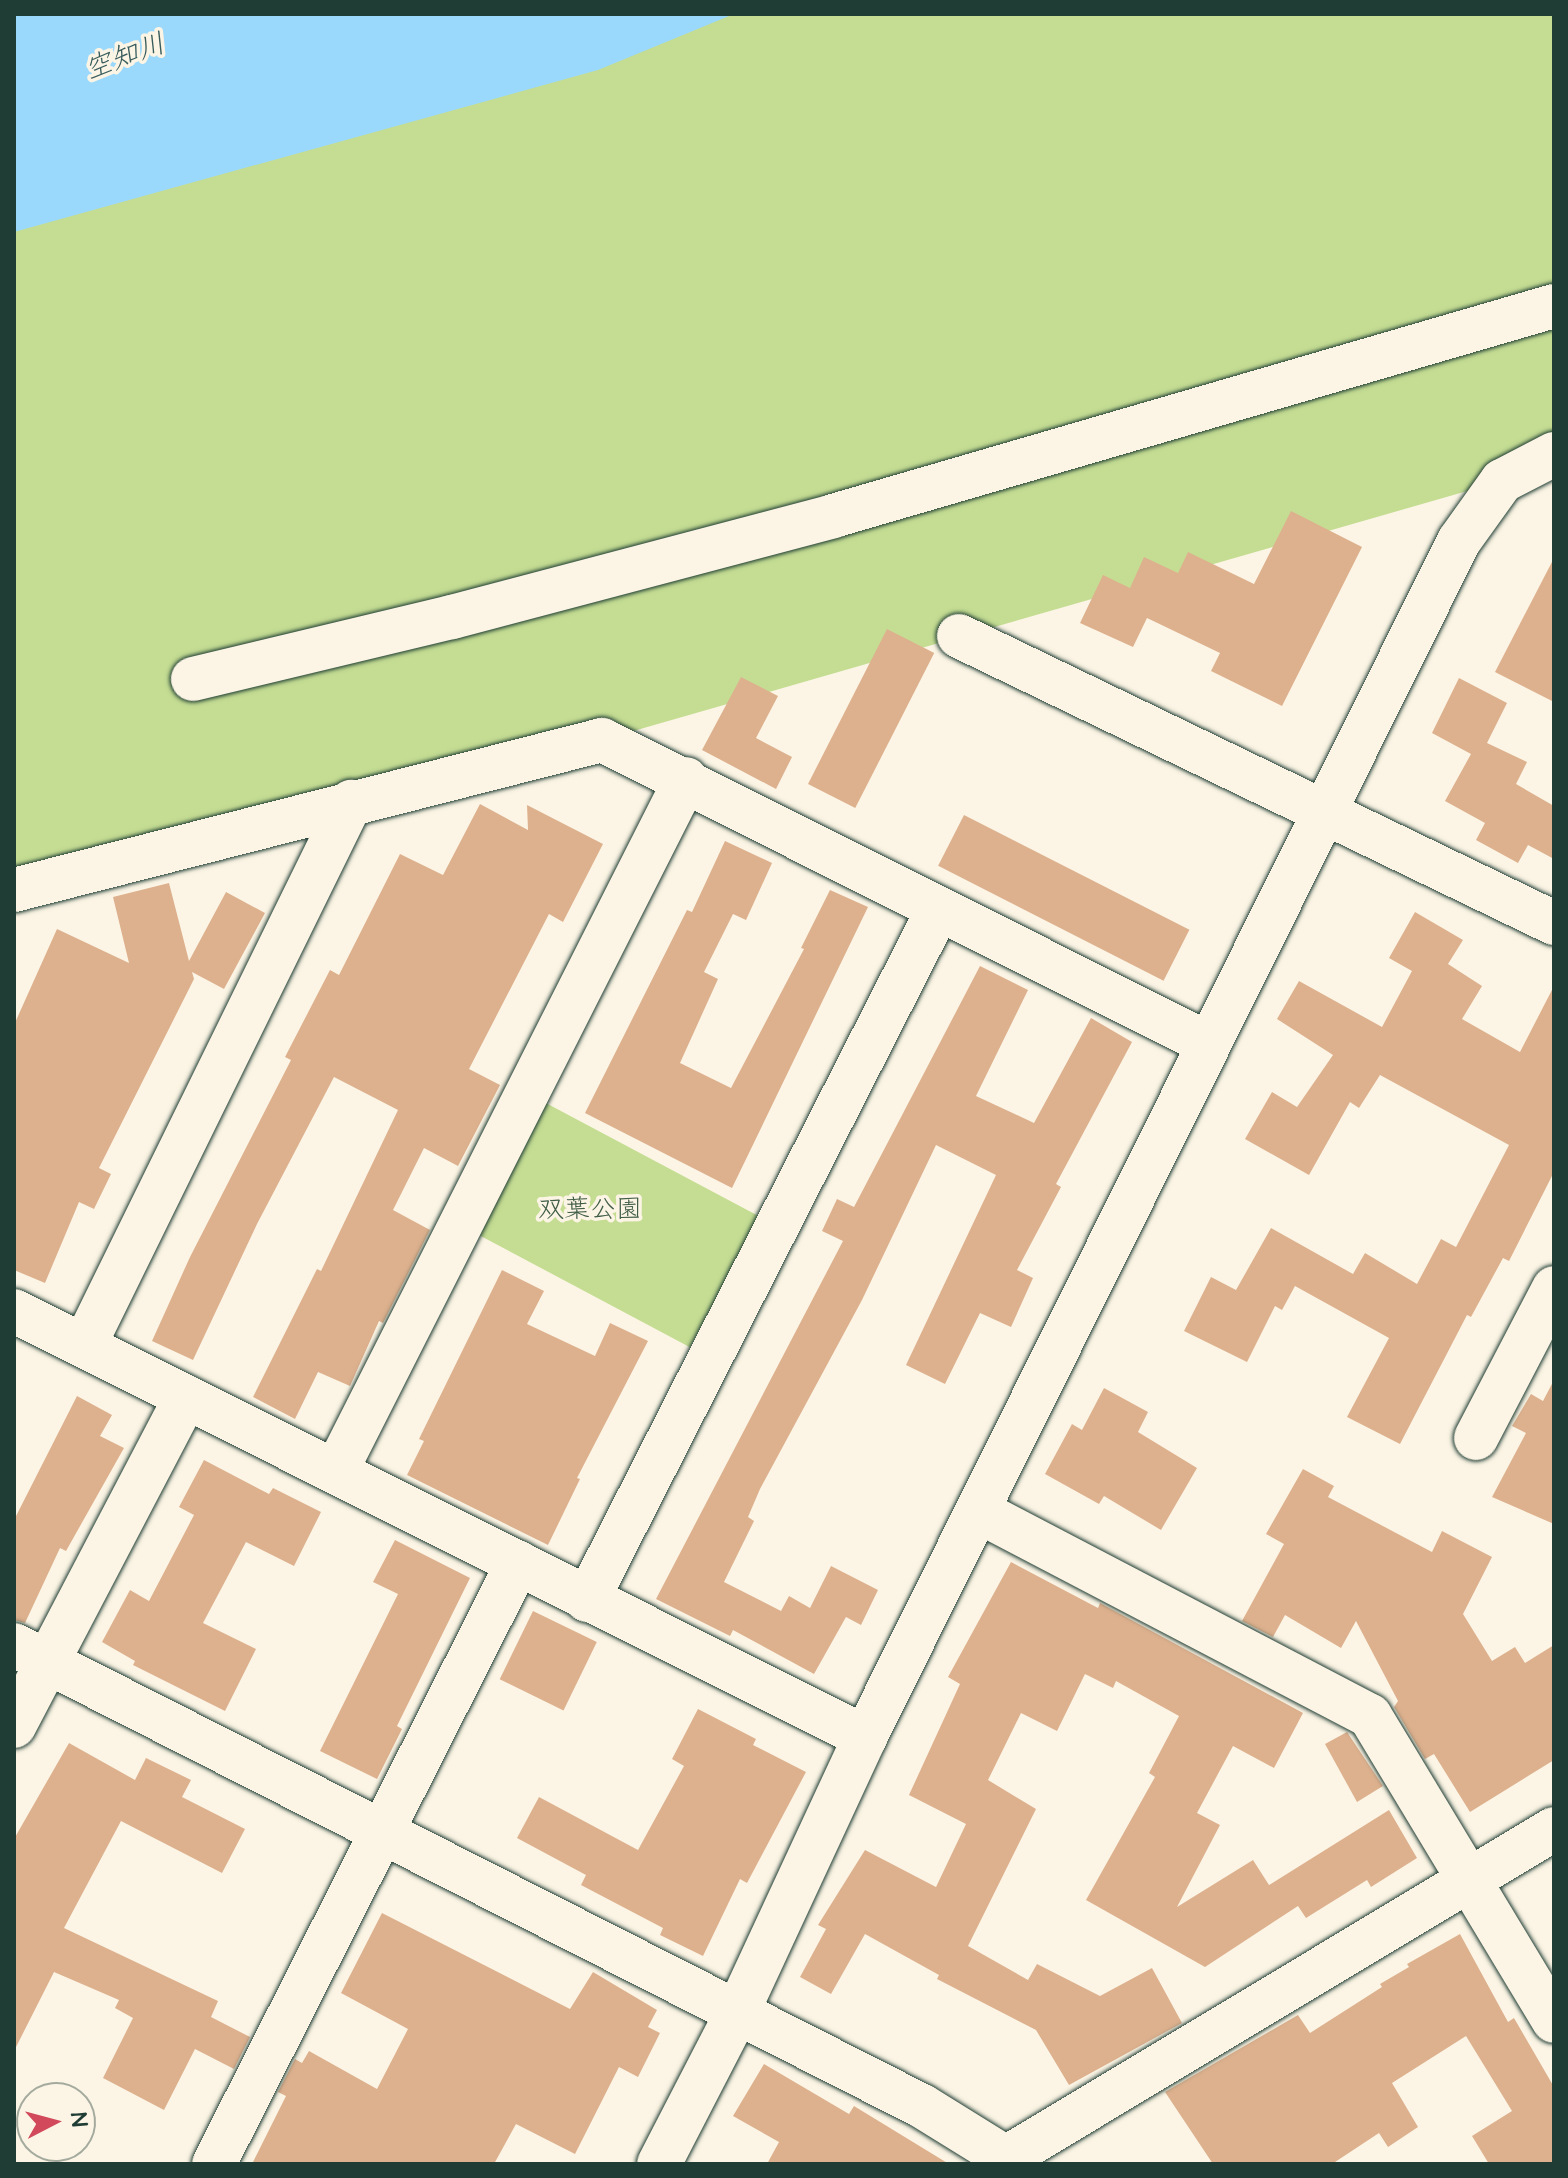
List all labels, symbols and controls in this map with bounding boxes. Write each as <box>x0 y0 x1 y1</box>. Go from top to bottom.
water label: 空知川 <box>80 27 170 87</box>
park label: 双葉公園 <box>538 1194 642 1226</box>
north arrow <box>16 2082 96 2162</box>
text: N <box>62 2111 95 2128</box>

